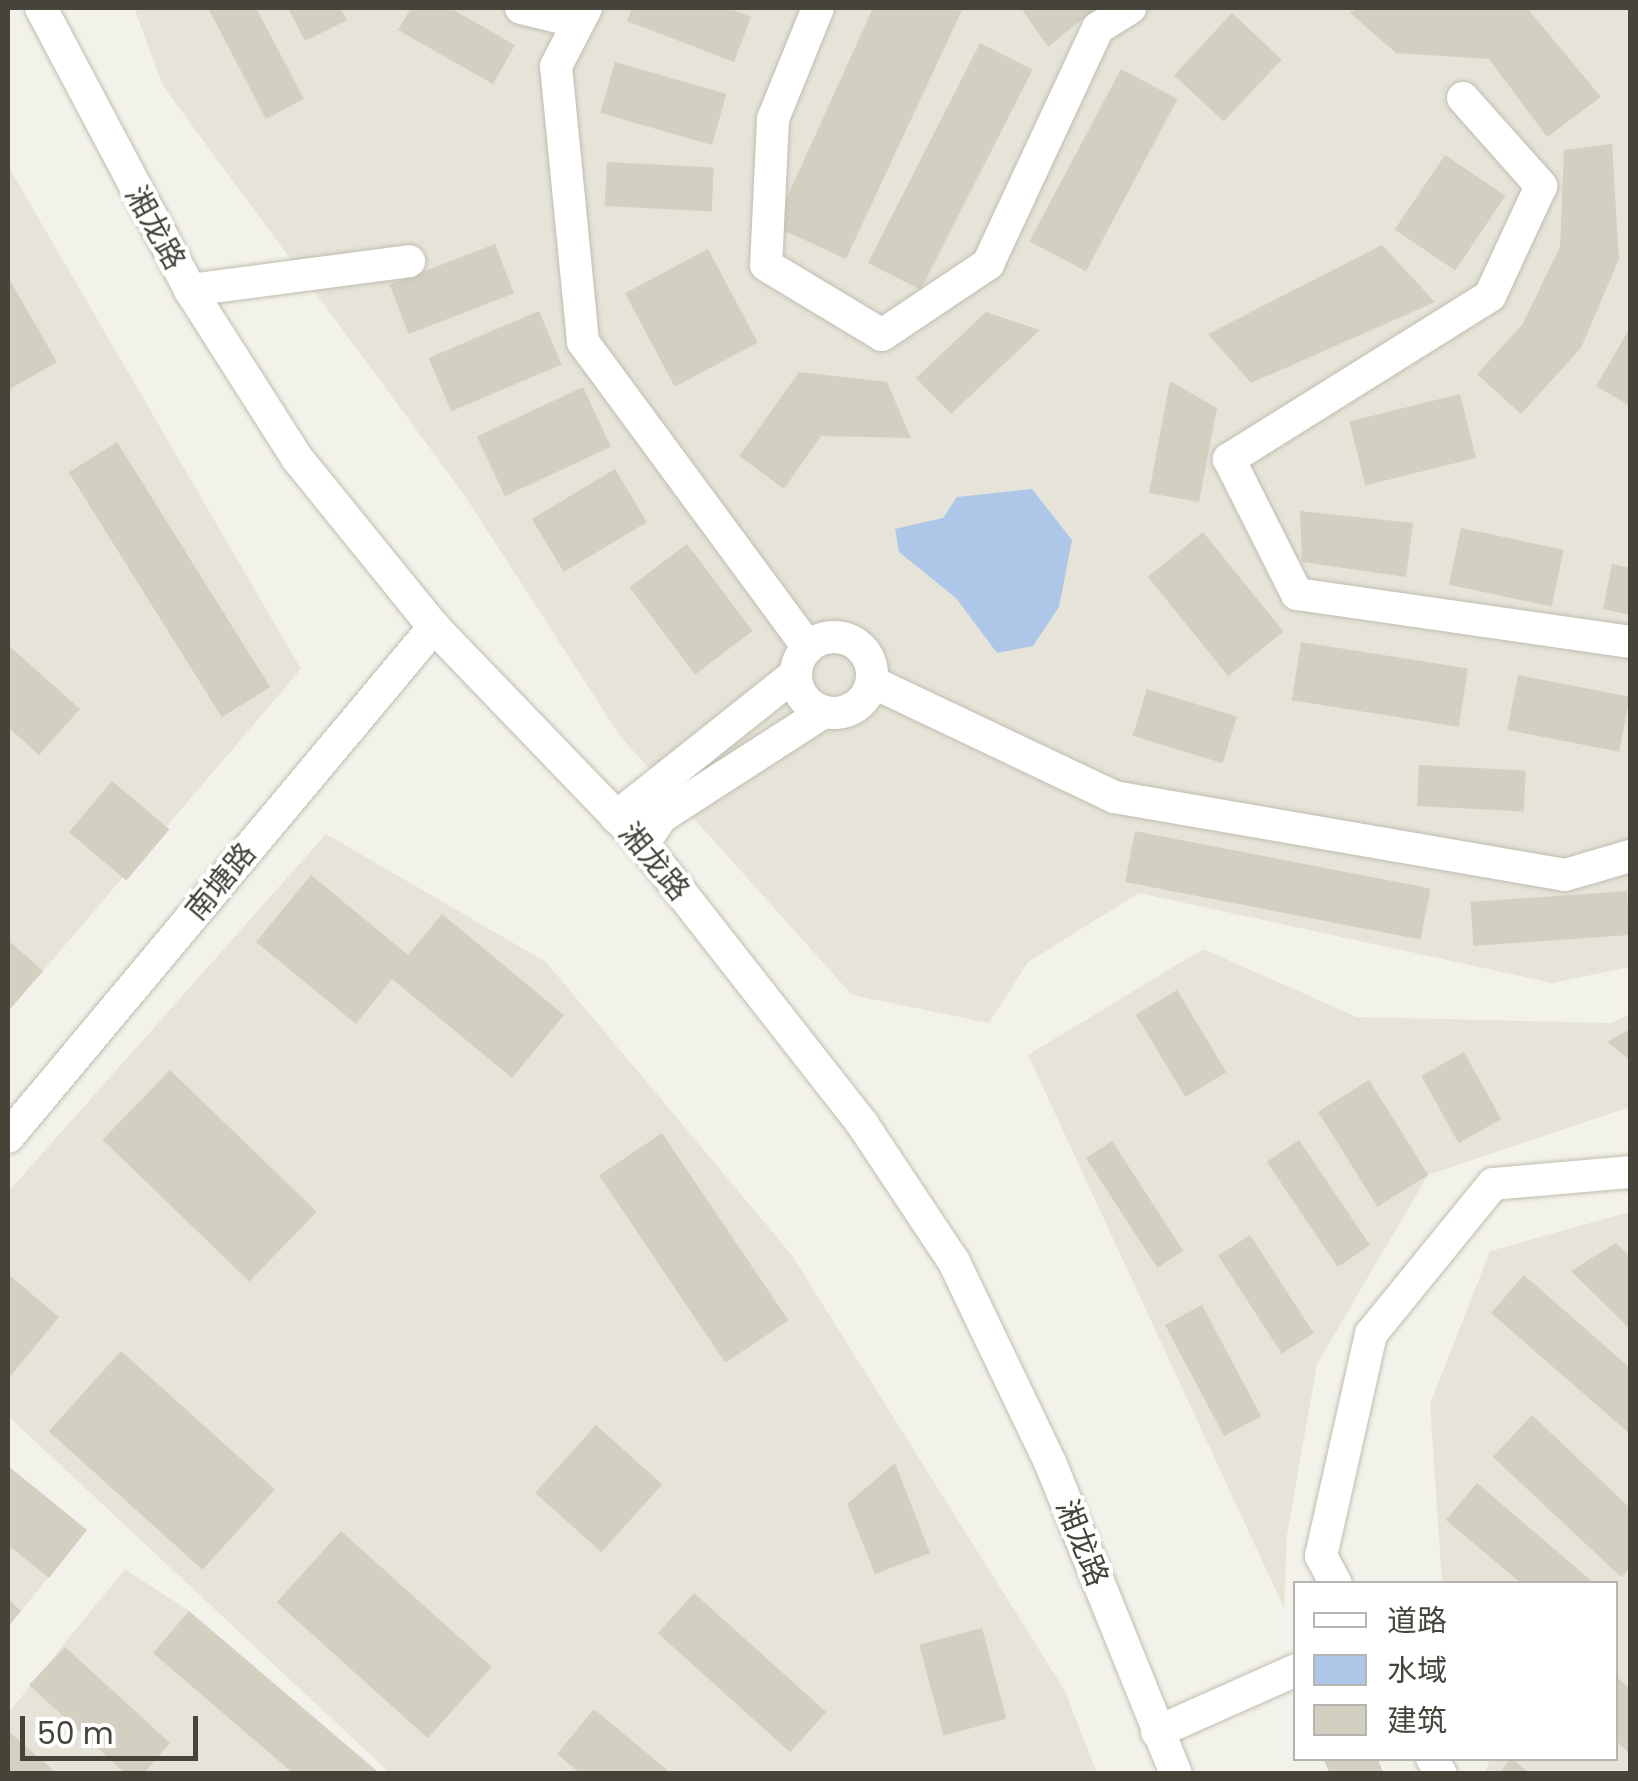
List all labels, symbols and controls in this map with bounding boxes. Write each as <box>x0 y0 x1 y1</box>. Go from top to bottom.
street label: 湘龙路 <box>117 180 193 276</box>
street label: 湘龙路 <box>611 816 697 908</box>
street label: 南塘路 <box>178 836 264 928</box>
street label: 湘龙路 <box>1048 1495 1116 1591</box>
legend <box>1293 1581 1618 1761</box>
text: 道路 <box>1387 1599 1447 1642</box>
text: 水域 <box>1387 1649 1447 1692</box>
scale bar <box>25 1696 202 1758</box>
text: 建筑 <box>1387 1699 1447 1742</box>
text: 50 m <box>37 1712 114 1755</box>

